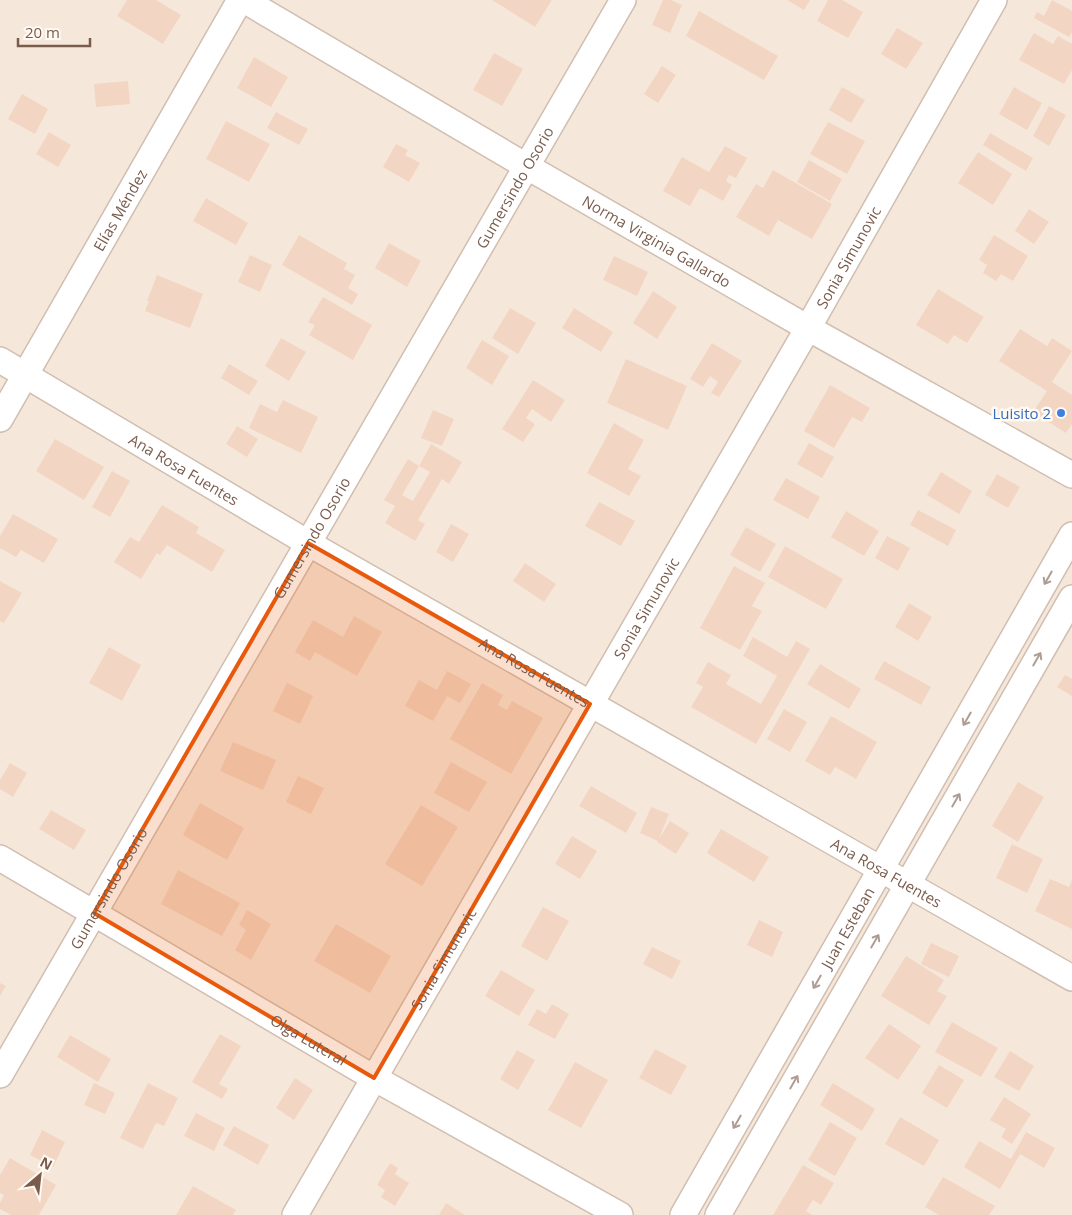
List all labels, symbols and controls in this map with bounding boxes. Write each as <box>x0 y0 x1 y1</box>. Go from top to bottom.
scale bar <box>18 15 90 47</box>
text: 20 m <box>25 22 60 42</box>
street label: Gumersindo Osorio <box>471 123 558 252</box>
street label: Elías Méndez <box>88 165 151 254</box>
street label: Norma Virginia Gallardo <box>579 191 735 292</box>
street label: Sonia Simunovic <box>811 203 885 312</box>
place label: Luisito 2 <box>992 403 1051 423</box>
marker: Luisito 2 <box>1055 407 1067 419</box>
street label: Ana Rosa Fuentes <box>125 429 242 510</box>
street label: Gumersindo Osorio <box>268 473 355 602</box>
street label: Sonia Simunovic <box>609 554 683 663</box>
one-way arrow <box>1043 570 1053 585</box>
street label: Ana Rosa Fuentes <box>476 633 593 711</box>
one-way arrow <box>1033 652 1042 667</box>
one-way arrow <box>962 711 972 725</box>
one-way arrow <box>951 792 961 807</box>
street label: Gumersindo Osorio <box>65 824 151 953</box>
street label: Ana Rosa Fuentes <box>828 833 945 912</box>
street label: Juan Esteban <box>815 883 879 974</box>
street label: Sonia Simunovic <box>406 904 480 1013</box>
one-way arrow <box>870 933 880 948</box>
one-way arrow <box>812 974 822 988</box>
street label: Olga Luteral <box>267 1009 350 1070</box>
one-way arrow <box>789 1074 799 1089</box>
one-way arrow <box>731 1115 741 1129</box>
north arrow <box>15 1150 65 1200</box>
text: N <box>37 1152 56 1174</box>

